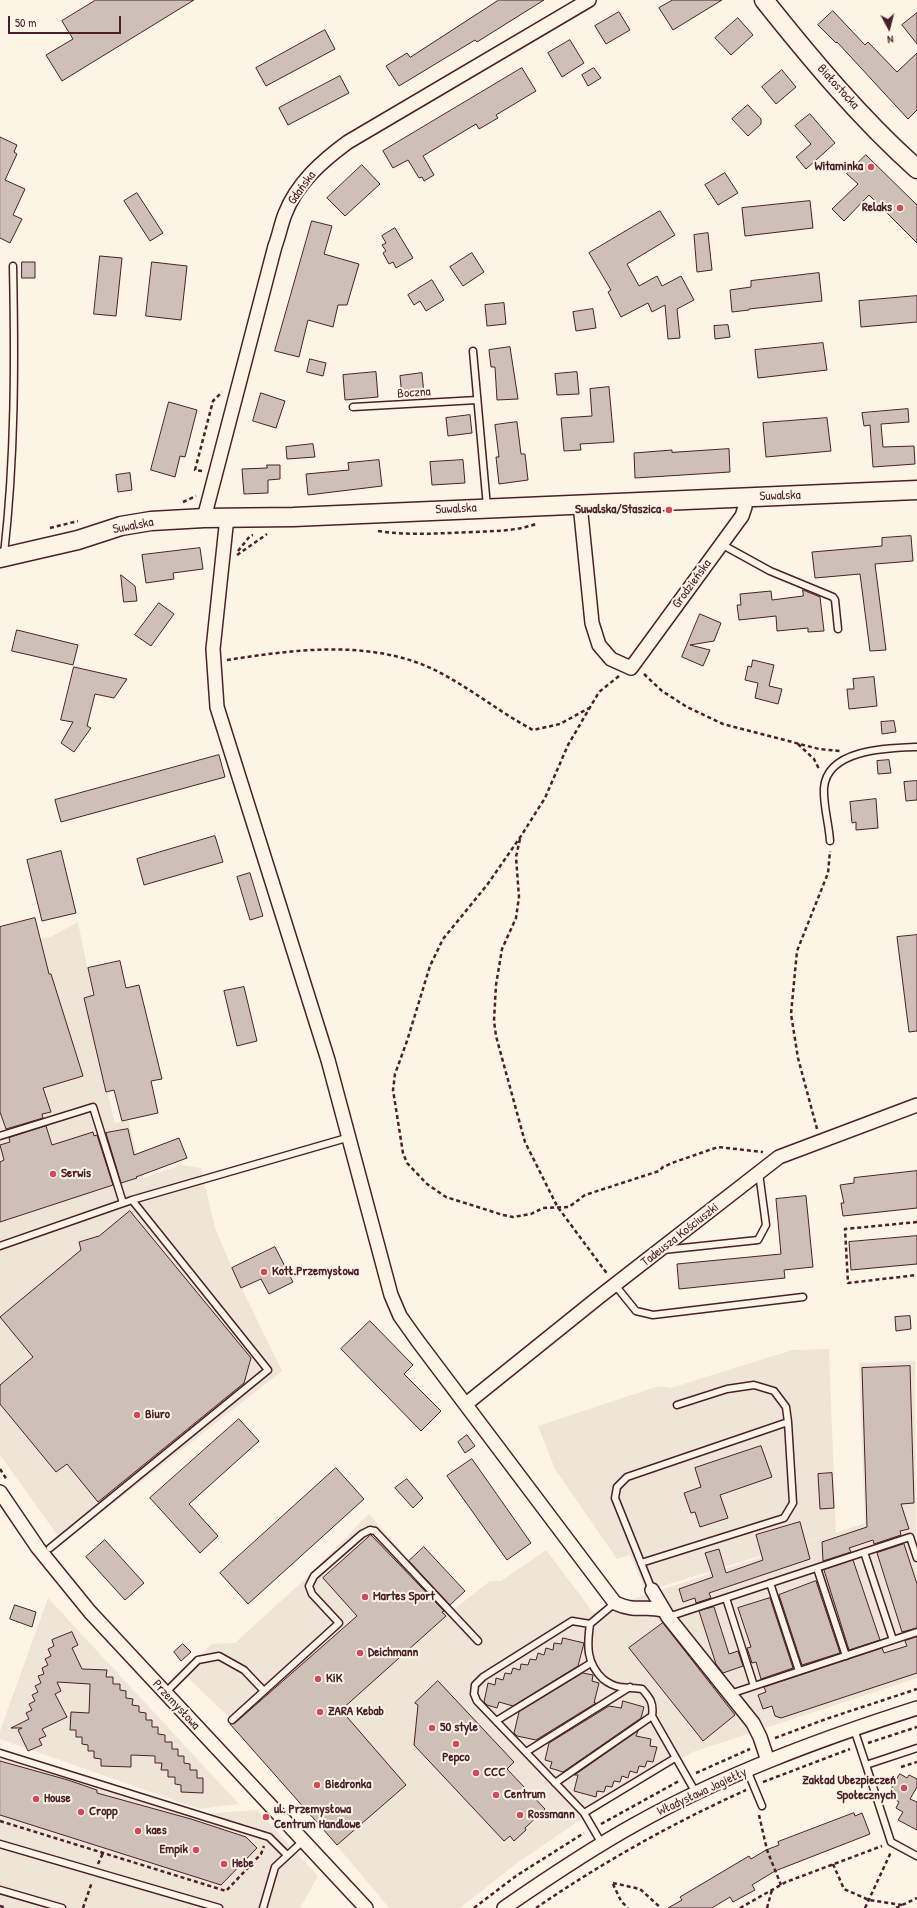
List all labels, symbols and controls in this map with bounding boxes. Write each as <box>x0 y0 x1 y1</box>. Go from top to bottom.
scale bar <box>10 8 123 34</box>
north arrow <box>869 8 909 48</box>
text: 50 m <box>15 14 36 31</box>
text: N <box>887 33 894 47</box>
street label: Białostocka <box>814 61 862 113</box>
place label: Witaminka <box>814 159 863 175</box>
marker: Witaminka <box>866 162 876 172</box>
street label: Gdańska <box>285 168 319 208</box>
place label: Relaks <box>862 200 892 216</box>
marker: Relaks <box>895 203 905 213</box>
street label: Boczna <box>397 384 431 402</box>
street label: Suwalska <box>759 487 801 505</box>
street label: Suwalska <box>435 500 477 518</box>
place label: Suwalska/Staszica <box>575 502 661 518</box>
marker: Suwalska/Staszica <box>664 505 674 515</box>
street label: Suwalska <box>111 514 155 538</box>
street label: Grodzieńska <box>669 557 715 611</box>
place label: Serwis <box>61 1166 91 1182</box>
marker: Serwis <box>48 1169 58 1179</box>
street label: Tadeusza Kościuszki <box>638 1200 722 1270</box>
place label: Kotł.Przemysłowa <box>272 1264 359 1280</box>
marker: Kotł.Przemysłowa <box>259 1267 269 1277</box>
place label: Biuro <box>145 1407 170 1423</box>
marker: Biuro <box>132 1410 142 1420</box>
place label: Martes Sport <box>373 1589 435 1605</box>
marker: Martes Sport <box>360 1592 370 1602</box>
place label: Deichmann <box>368 1645 418 1661</box>
marker: Deichmann <box>355 1648 365 1658</box>
place label: KiK <box>326 1671 343 1687</box>
marker: KiK <box>313 1674 323 1684</box>
street label: Przemysłowa <box>149 1677 203 1733</box>
place label: ZARA Kebab <box>328 1704 384 1720</box>
marker: ZARA Kebab <box>315 1707 325 1717</box>
place label: 50 style <box>440 1720 478 1736</box>
marker: 50 style <box>427 1723 437 1733</box>
marker: Pepco <box>451 1739 461 1749</box>
place label: Pepco <box>442 1750 470 1766</box>
street label: Władysława Jagiełły <box>655 1764 749 1820</box>
place label: CCC <box>484 1765 505 1781</box>
marker: CCC <box>471 1768 481 1778</box>
place label: Zakład Ubezpieczeń Społecznych <box>802 1773 896 1804</box>
place label: Biedronka <box>325 1777 371 1793</box>
marker: Biedronka <box>312 1780 322 1790</box>
marker: Zakład Ubezpieczeń Społecznych <box>899 1783 909 1793</box>
place label: Centrum <box>504 1787 546 1803</box>
marker: Centrum <box>491 1790 501 1800</box>
place label: House <box>44 1791 71 1807</box>
marker: House <box>31 1794 41 1804</box>
place label: ul. Przemysłowa Centrum Handlowe <box>274 1802 361 1833</box>
place label: Cropp <box>89 1804 117 1820</box>
marker: Cropp <box>76 1807 86 1817</box>
place label: Rossmann <box>528 1807 575 1823</box>
marker: Rossmann <box>515 1810 525 1820</box>
marker: ul. Przemysłowa Centrum Handlowe <box>261 1812 271 1822</box>
place label: kaes <box>146 1823 167 1839</box>
marker: kaes <box>133 1826 143 1836</box>
place label: Empik <box>160 1842 188 1858</box>
marker: Empik <box>191 1845 201 1855</box>
place label: Hebe <box>232 1856 254 1872</box>
marker: Hebe <box>219 1859 229 1869</box>

